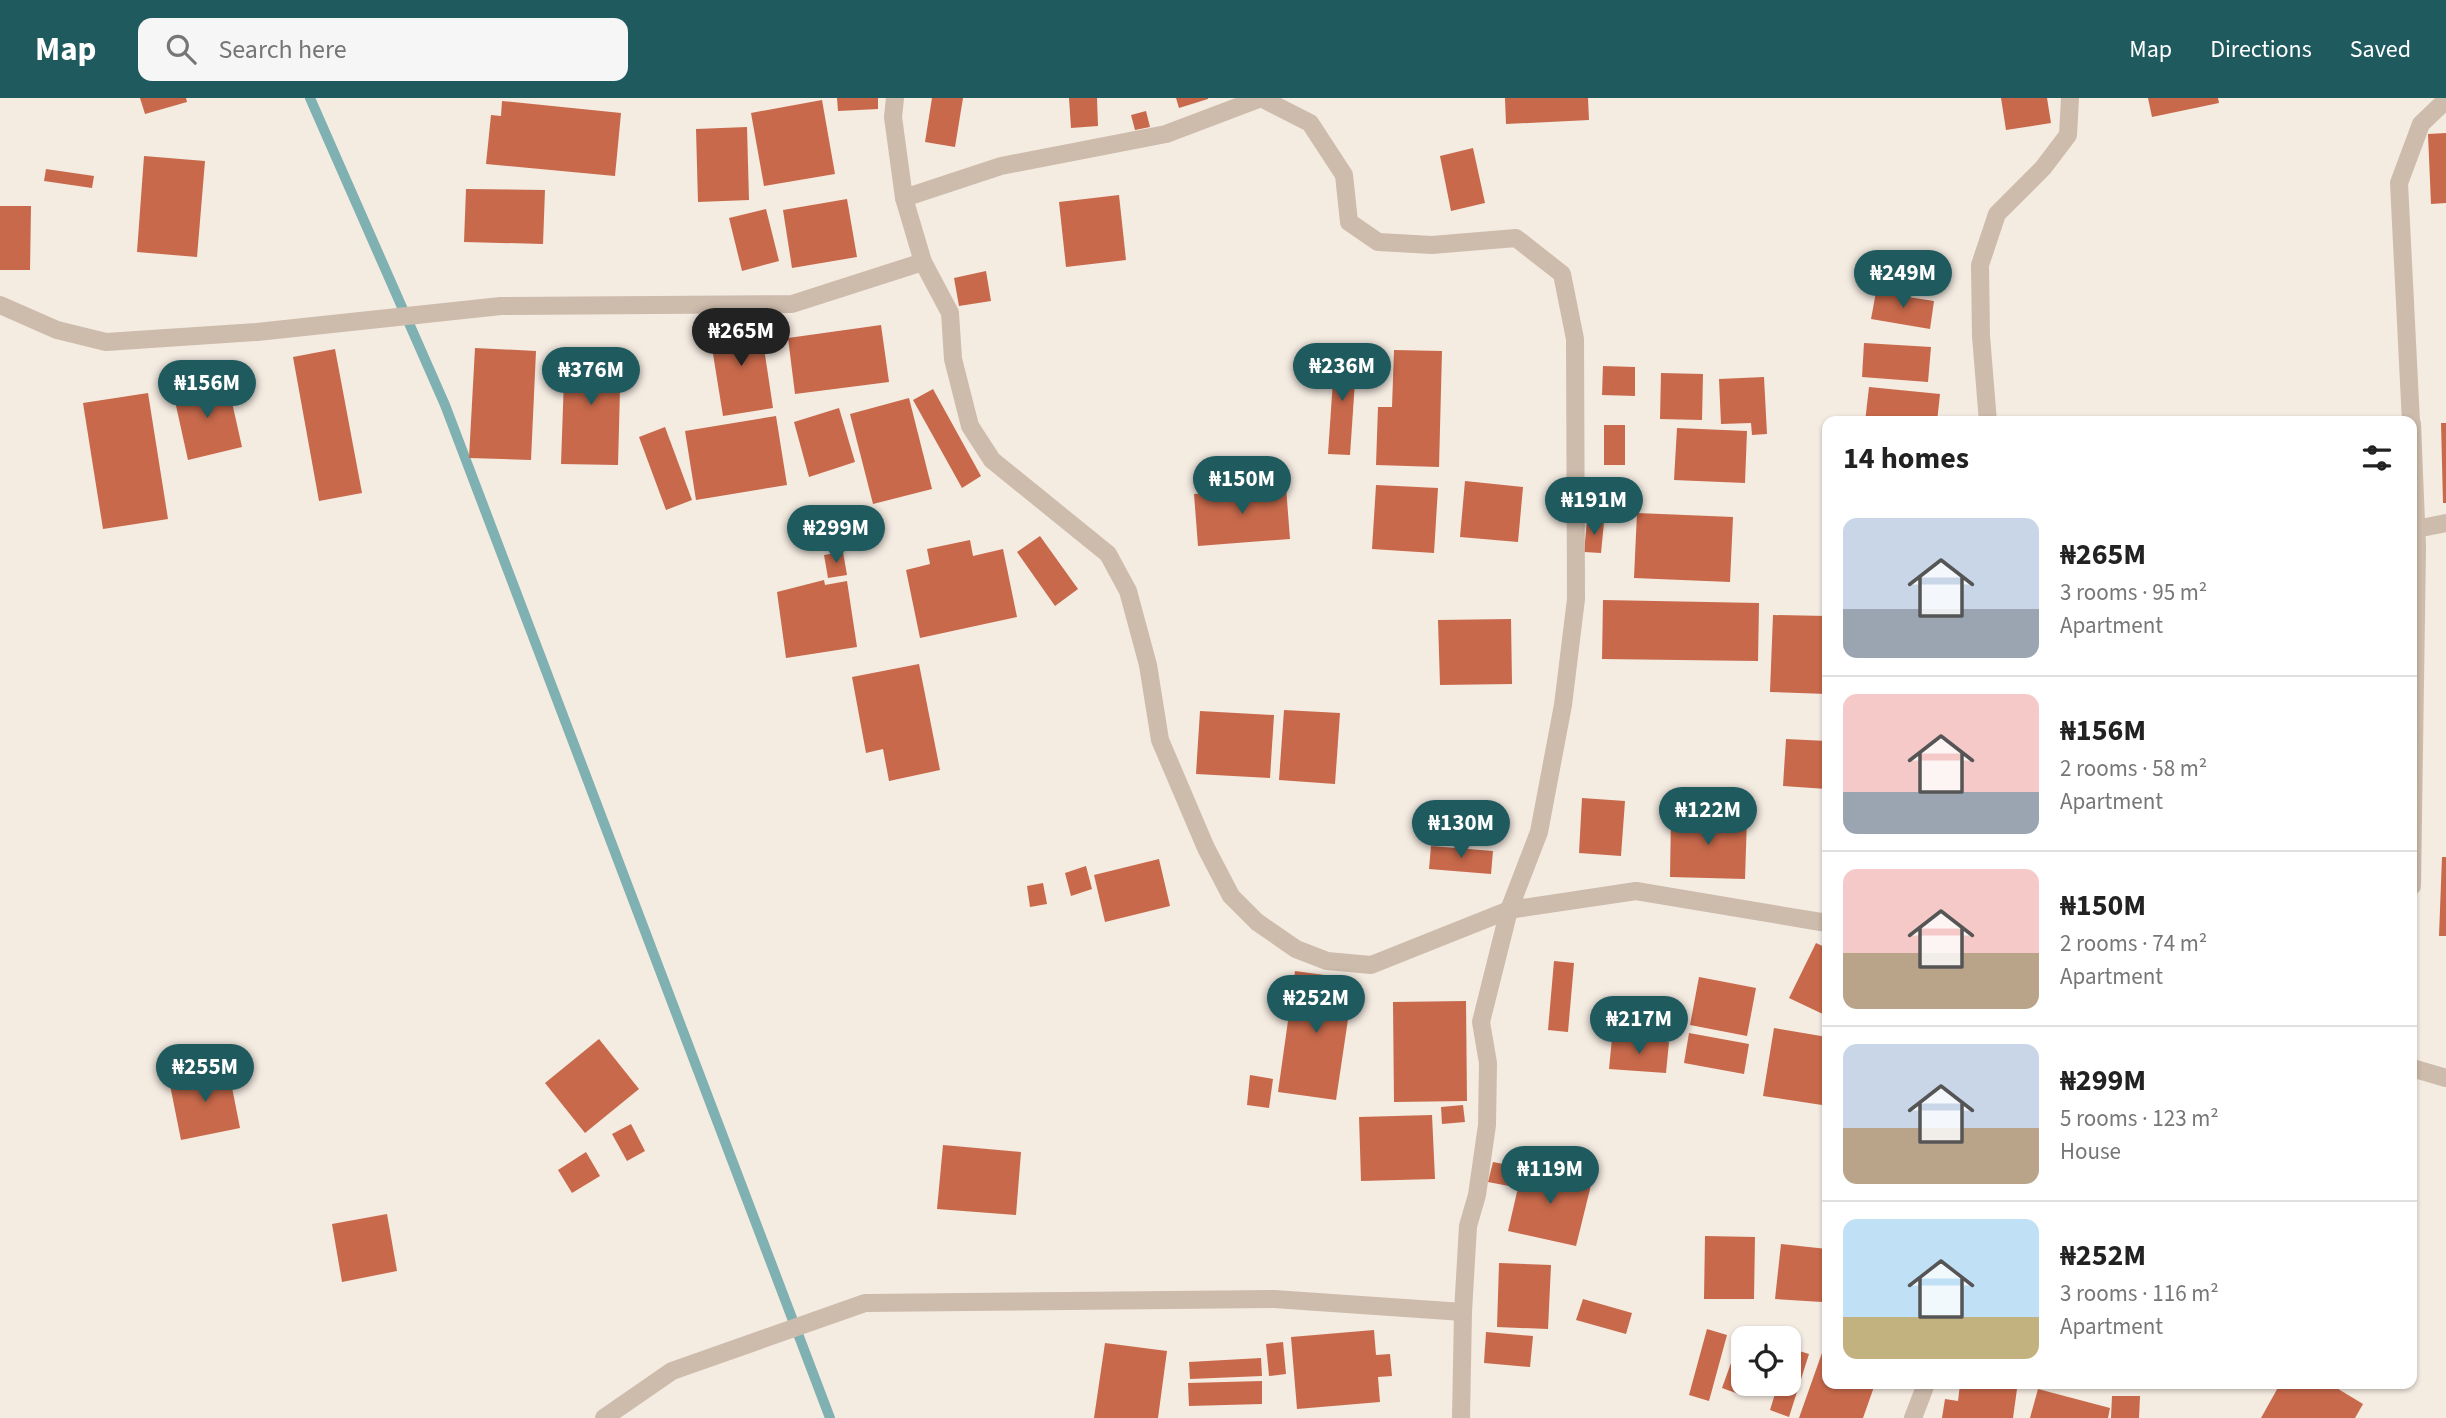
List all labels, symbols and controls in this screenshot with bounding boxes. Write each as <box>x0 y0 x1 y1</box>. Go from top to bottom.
search box <box>138 18 628 81</box>
text: Map <box>35 26 96 73</box>
icon: search <box>162 30 200 68</box>
text: Search here <box>218 31 347 68</box>
text: Map <box>2129 32 2172 67</box>
text: Directions <box>2210 32 2312 67</box>
text: Saved <box>2350 32 2411 67</box>
pin: ₦249M <box>1854 250 1952 310</box>
text: ₦249M <box>1870 256 1936 289</box>
pin: ₦265M <box>692 308 790 368</box>
text: ₦265M <box>708 314 774 347</box>
pin: ₦236M <box>1293 344 1391 403</box>
pin: ₦376M <box>542 348 640 407</box>
text: ₦236M <box>1309 349 1375 382</box>
text: ₦376M <box>558 353 624 386</box>
pin: ₦156M <box>158 360 256 420</box>
text: ₦156M <box>174 366 240 399</box>
text: 14 homes <box>1843 437 1969 480</box>
icon: filters <box>2358 439 2396 477</box>
pin: ₦150M <box>1193 456 1291 516</box>
text: ₦150M <box>1209 462 1275 495</box>
pin: ₦191M <box>1545 478 1643 537</box>
text: ₦191M <box>1561 483 1627 516</box>
pin: ₦299M <box>787 505 885 565</box>
text: ₦299M <box>803 511 869 544</box>
text: ₦265M <box>2060 533 2146 576</box>
icon: home <box>1899 546 1983 630</box>
text: 3 rooms · 95 m² <box>2060 576 2207 609</box>
text: Apartment <box>2060 609 2163 642</box>
text: ₦156M <box>2060 709 2146 752</box>
icon: home <box>1899 722 1983 806</box>
text: 2 rooms · 58 m² <box>2060 752 2207 785</box>
text: Apartment <box>2060 785 2163 818</box>
pin: ₦122M <box>1659 788 1757 847</box>
text: ₦122M <box>1675 793 1741 826</box>
pin: ₦130M <box>1412 800 1510 860</box>
text: ₦130M <box>1428 806 1494 839</box>
text: ₦150M <box>2060 884 2146 927</box>
icon: home <box>1899 897 1983 981</box>
text: 2 rooms · 74 m² <box>2060 927 2207 960</box>
text: Apartment <box>2060 960 2163 993</box>
pin: ₦252M <box>1267 976 1365 1035</box>
text: ₦252M <box>1283 981 1349 1014</box>
pin: ₦217M <box>1590 996 1688 1056</box>
text: ₦217M <box>1606 1002 1672 1035</box>
pin: ₦255M <box>156 1044 254 1104</box>
text: ₦255M <box>172 1050 238 1083</box>
text: ₦299M <box>2060 1059 2146 1102</box>
icon: home <box>1899 1072 1983 1156</box>
text: 5 rooms · 123 m² <box>2060 1102 2219 1135</box>
text: House <box>2060 1135 2121 1168</box>
pin: ₦119M <box>1501 1146 1599 1206</box>
text: ₦119M <box>1517 1152 1583 1185</box>
text: ₦252M <box>2060 1234 2146 1277</box>
icon: home <box>1899 1247 1983 1331</box>
text: 3 rooms · 116 m² <box>2060 1277 2219 1310</box>
text: Apartment <box>2060 1310 2163 1343</box>
map controls <box>1731 1326 1801 1396</box>
button: locate <box>1731 1326 1801 1396</box>

